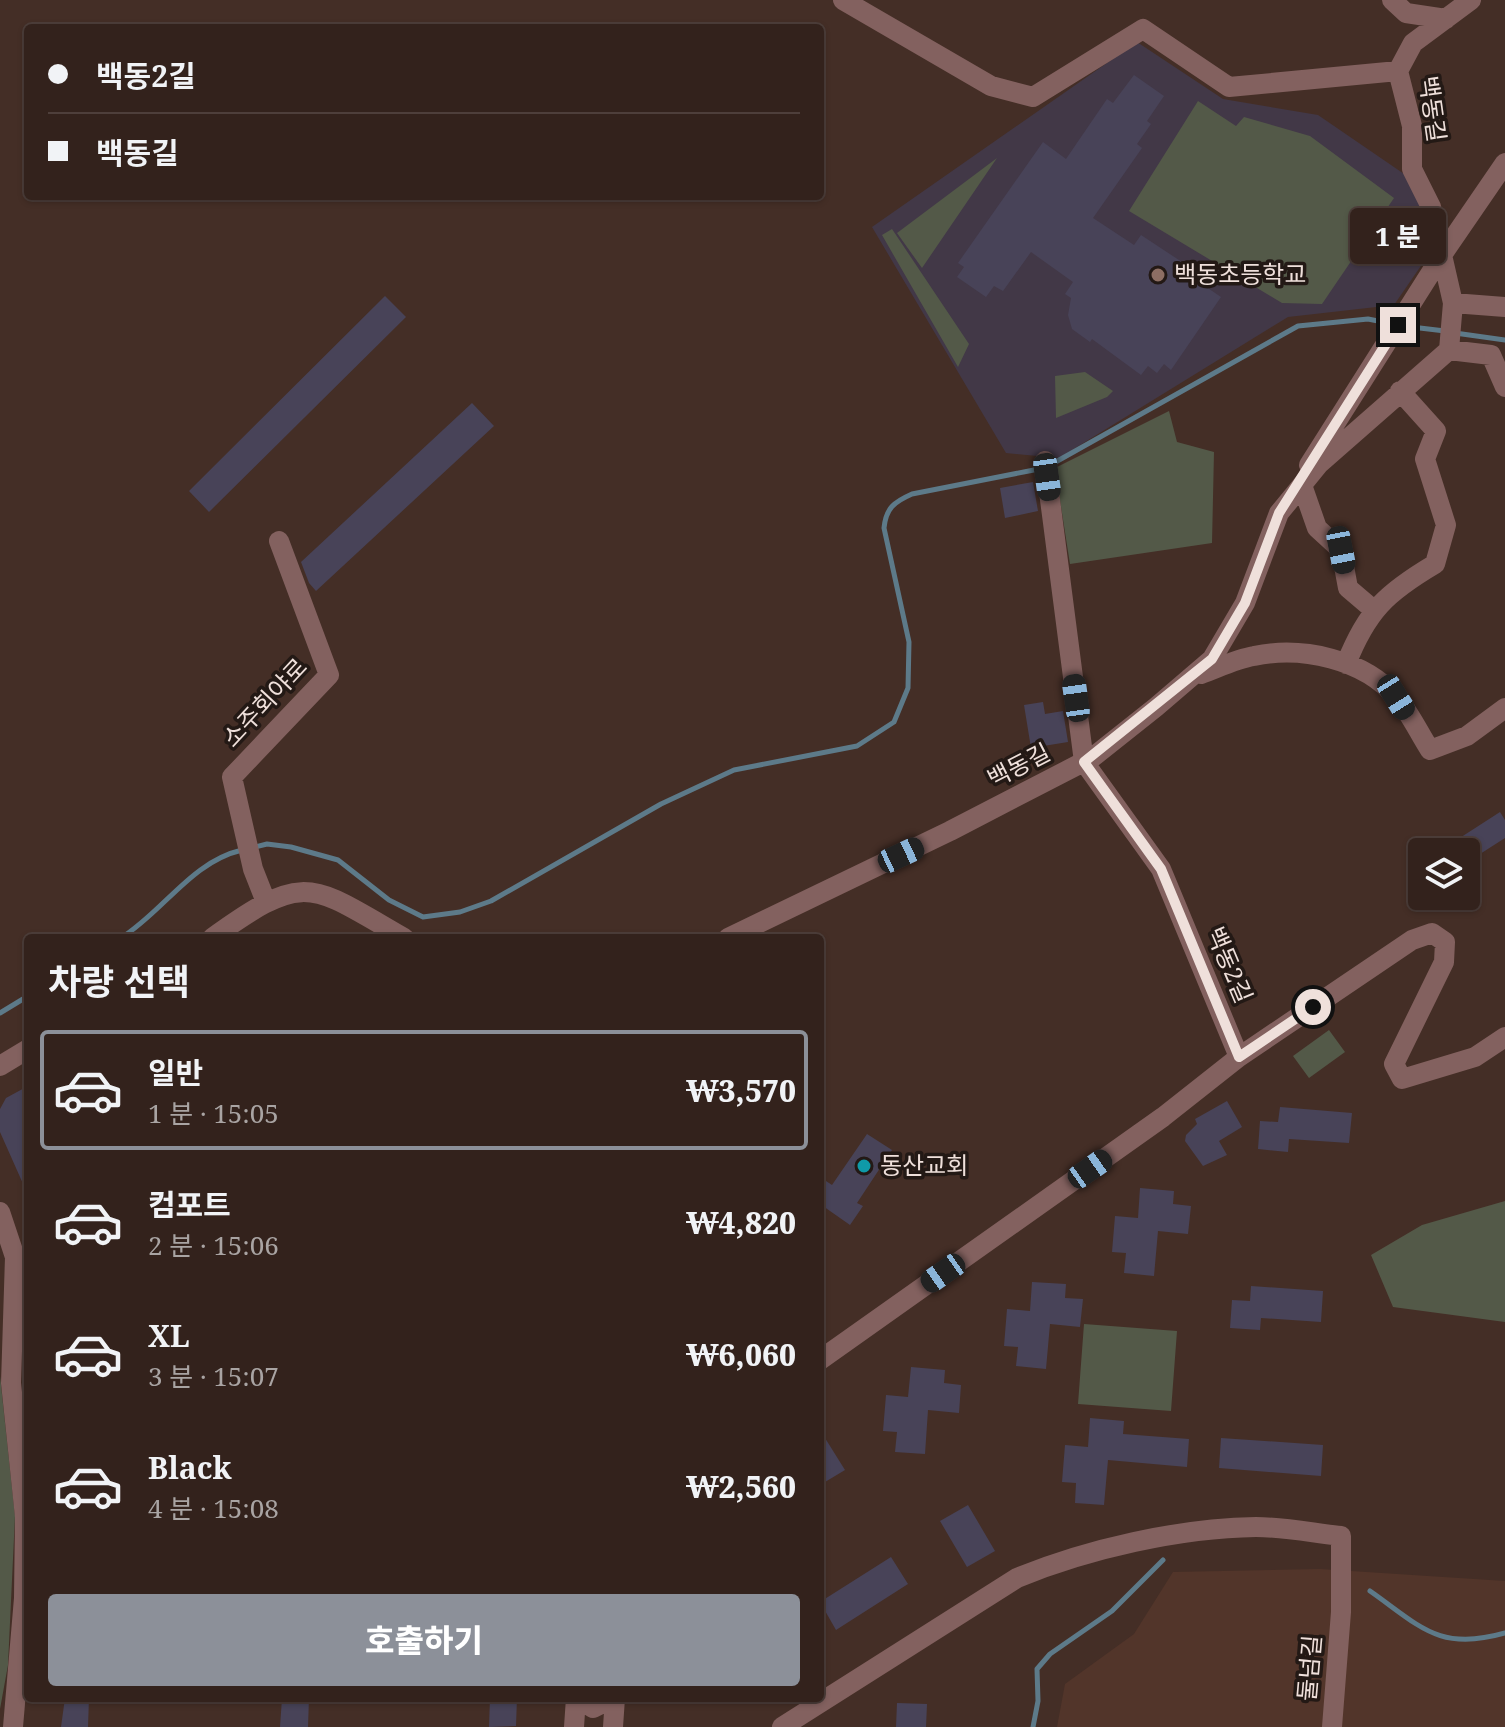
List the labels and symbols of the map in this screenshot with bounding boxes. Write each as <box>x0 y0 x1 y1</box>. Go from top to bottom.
street label: 백동길 <box>1413 74 1454 144</box>
callout: 1 분 <box>1350 209 1446 265</box>
place label: 백동초등학교 <box>1174 257 1306 290</box>
marker: 백동초등학교 <box>1149 266 1167 284</box>
route end <box>1380 307 1416 343</box>
car <box>1032 452 1062 502</box>
car <box>1325 524 1357 576</box>
street label: 소주회야로 <box>214 650 314 754</box>
car <box>1373 670 1419 724</box>
car <box>1061 673 1091 723</box>
street label: 백동길 <box>981 735 1055 794</box>
car <box>874 834 928 876</box>
street label: 백동2길 <box>1200 921 1261 1008</box>
route start <box>1295 989 1331 1025</box>
car <box>1063 1145 1117 1193</box>
place label: 동산교회 <box>880 1148 968 1181</box>
marker: 동산교회 <box>855 1157 873 1175</box>
car <box>916 1249 970 1297</box>
street label: 둘넘길 <box>1289 1633 1328 1702</box>

